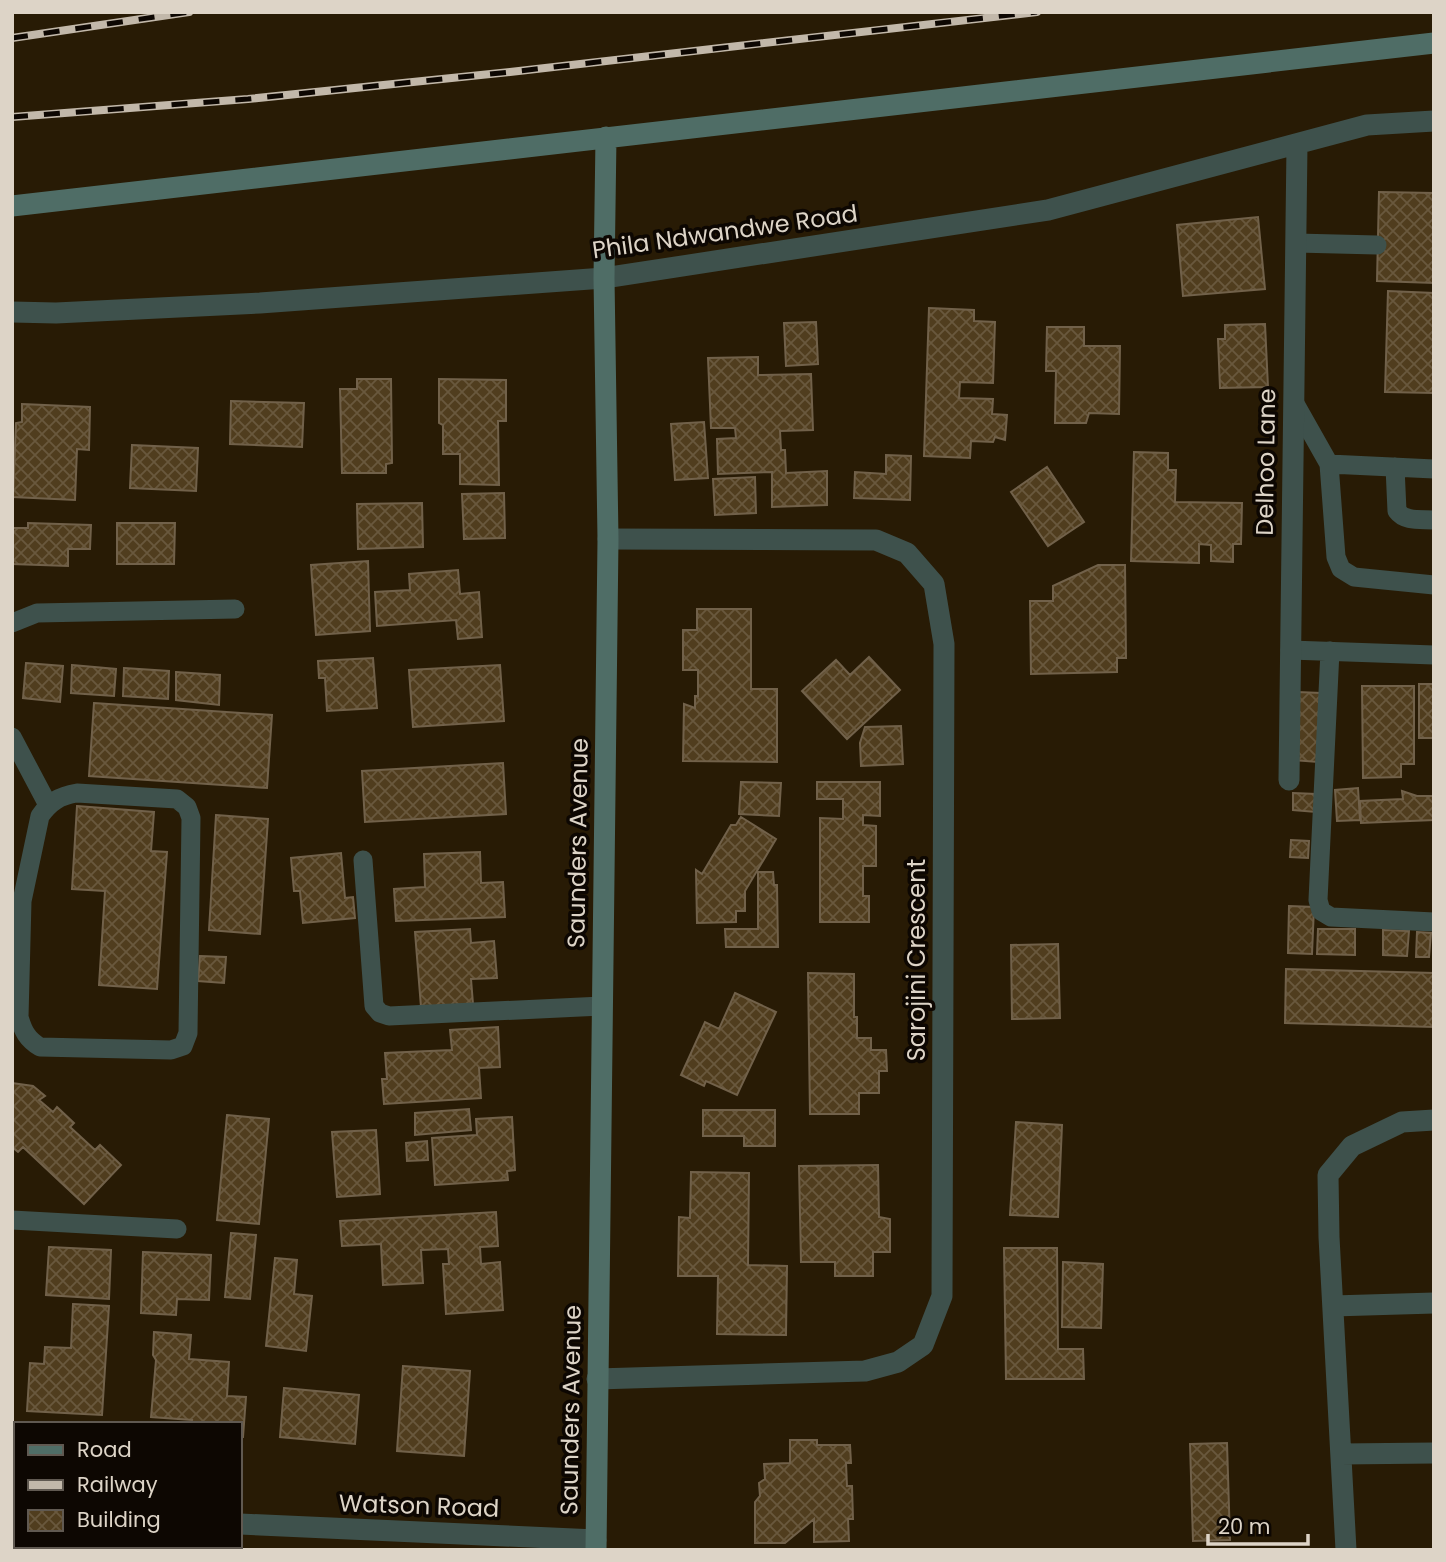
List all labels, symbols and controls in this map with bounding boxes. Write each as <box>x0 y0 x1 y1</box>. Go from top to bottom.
street label: Phila Ndwandwe Road <box>590 197 860 266</box>
street label: Delhoo Lane <box>1248 388 1283 536</box>
street label: Saunders Avenue <box>559 738 596 948</box>
street label: Sarojini Crescent <box>900 859 933 1061</box>
street label: Saunders Avenue <box>552 1305 589 1515</box>
legend <box>14 1422 242 1548</box>
text: Road <box>77 1435 132 1464</box>
text: Railway <box>77 1470 158 1499</box>
street label: Watson Road <box>338 1486 500 1525</box>
scale bar <box>1208 1502 1308 1546</box>
text: Building <box>77 1505 161 1534</box>
text: 20 m <box>1218 1512 1271 1541</box>

